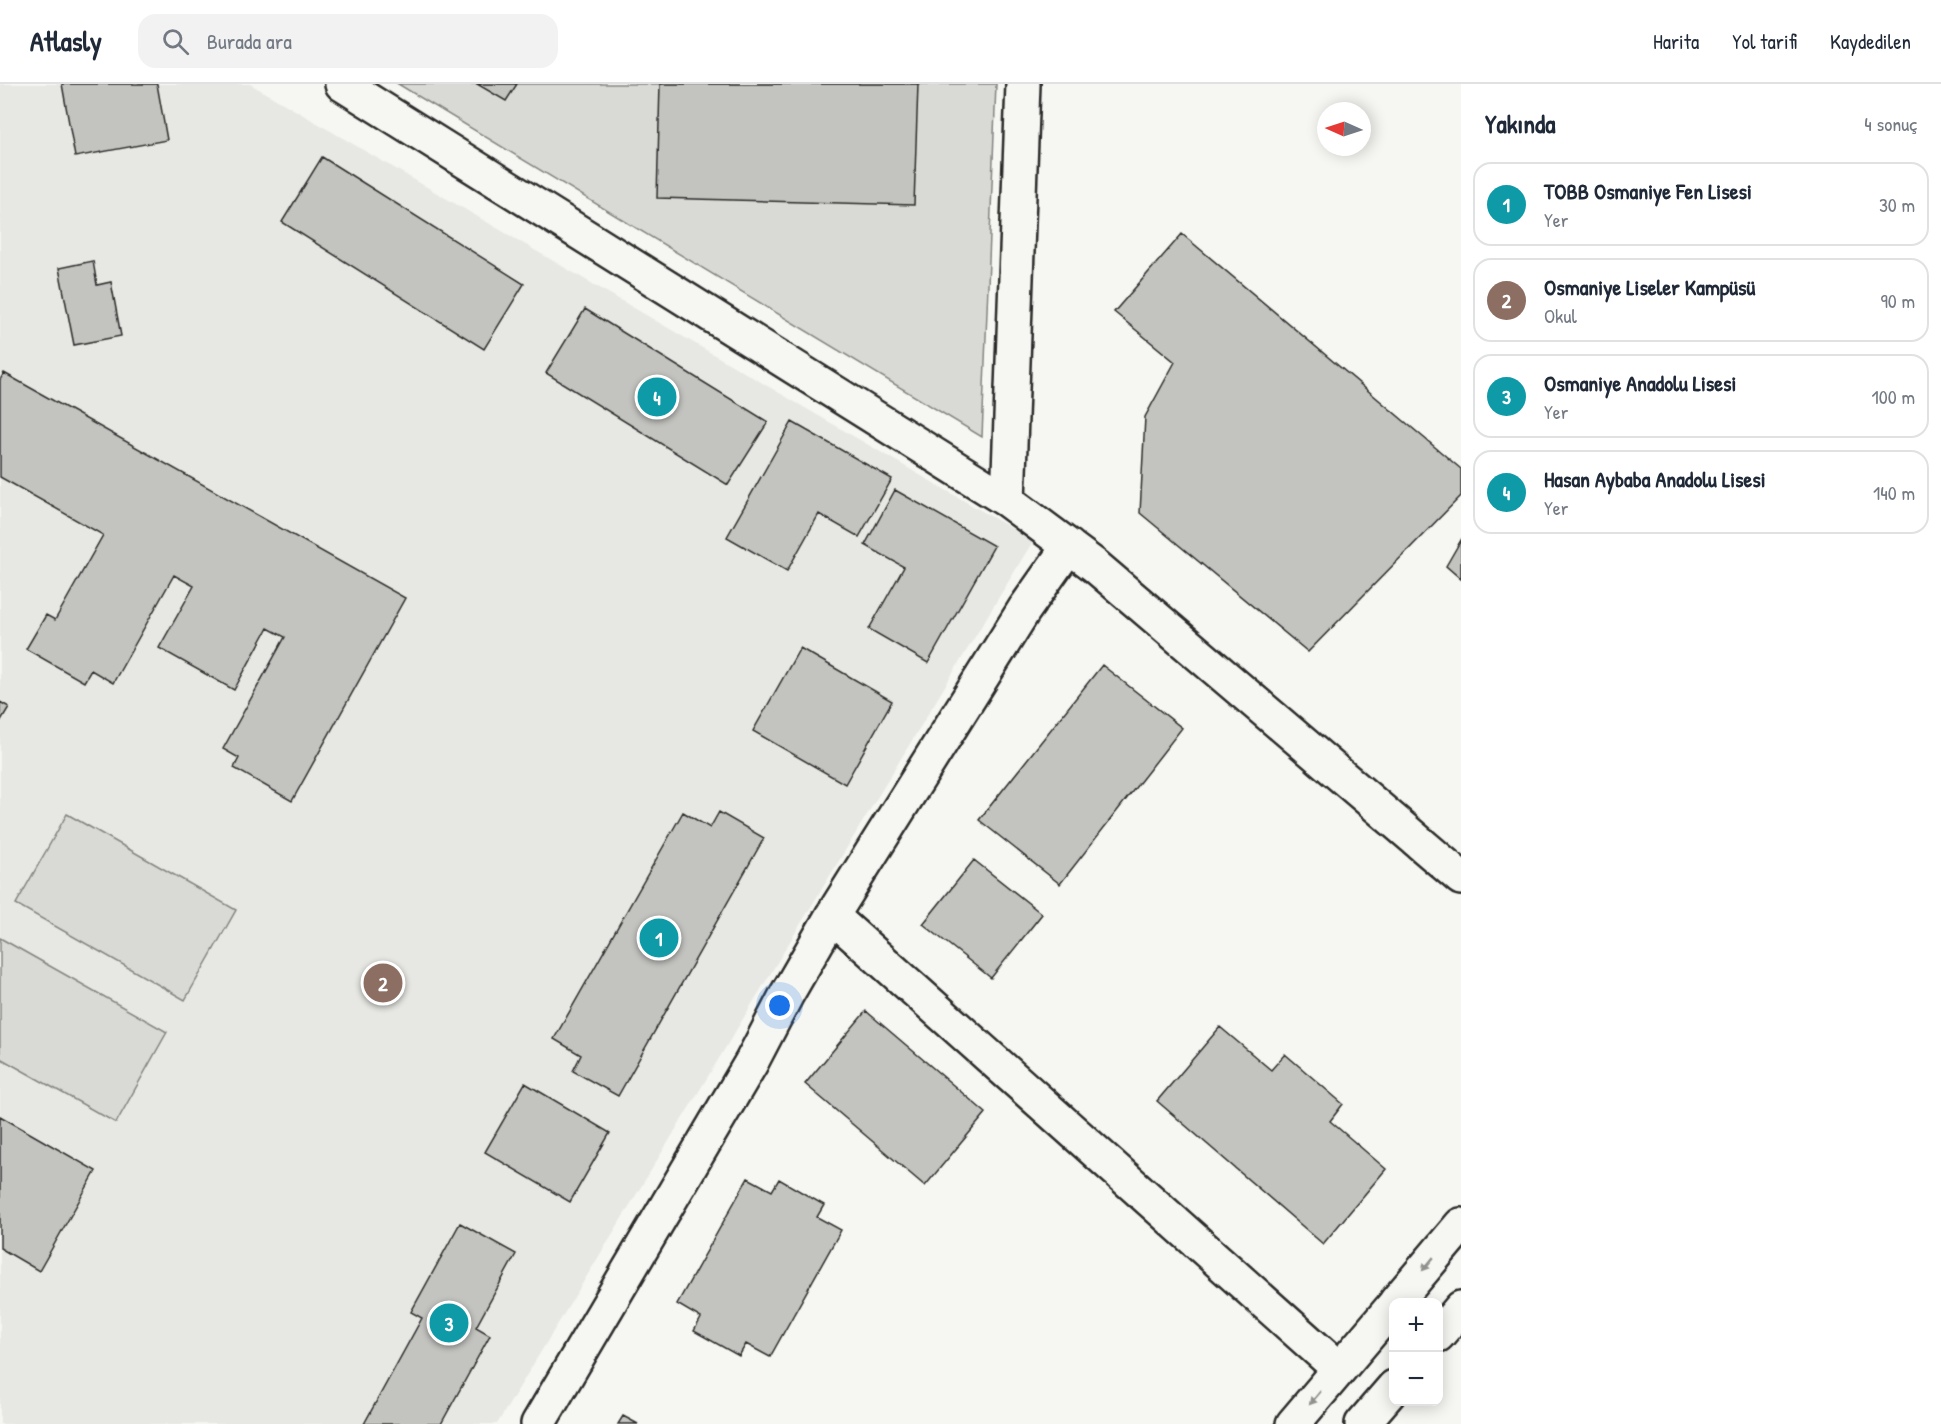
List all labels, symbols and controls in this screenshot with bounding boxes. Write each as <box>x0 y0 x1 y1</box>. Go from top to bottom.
search box <box>138 14 558 68</box>
text: Atlasly <box>30 22 102 60</box>
icon: search <box>159 25 192 58</box>
text: Burada ara <box>207 26 292 56</box>
text: Harita <box>1653 27 1699 56</box>
text: Yol tarifi <box>1732 27 1797 56</box>
text: Kaydedilen <box>1830 27 1911 56</box>
north arrow <box>1317 102 1371 156</box>
text: Yakında <box>1485 106 1555 141</box>
text: 4 sonuç <box>1864 110 1917 137</box>
text: TOBB Osmaniye Fen Lisesi <box>1544 176 1752 206</box>
text: 1 <box>1503 191 1510 218</box>
text: 30 m <box>1879 191 1915 218</box>
text: Yer <box>1544 206 1569 233</box>
text: Osmaniye Liseler Kampüsü <box>1544 272 1755 302</box>
text: 2 <box>1502 287 1511 314</box>
text: 90 m <box>1881 287 1915 314</box>
text: Okul <box>1544 302 1577 329</box>
text: Osmaniye Anadolu Lisesi <box>1544 368 1736 398</box>
pin: 4 <box>638 374 676 420</box>
text: 3 <box>1502 383 1511 410</box>
text: 100 m <box>1872 383 1915 410</box>
text: Yer <box>1544 398 1569 425</box>
text: Hasan Aybaba Anadolu Lisesi <box>1544 464 1766 494</box>
text: 4 <box>1503 479 1510 506</box>
text: 140 m <box>1873 479 1915 506</box>
text: Yer <box>1544 494 1569 521</box>
pin: 1 <box>640 916 678 960</box>
pin: 2 <box>364 960 403 1006</box>
your location <box>765 991 794 1020</box>
one-way arrow <box>1422 1256 1435 1272</box>
map controls <box>1389 1298 1443 1406</box>
button: + <box>1389 1298 1443 1352</box>
pin: 3 <box>430 1300 468 1346</box>
button: − <box>1389 1352 1443 1406</box>
one-way arrow <box>1309 1390 1322 1405</box>

